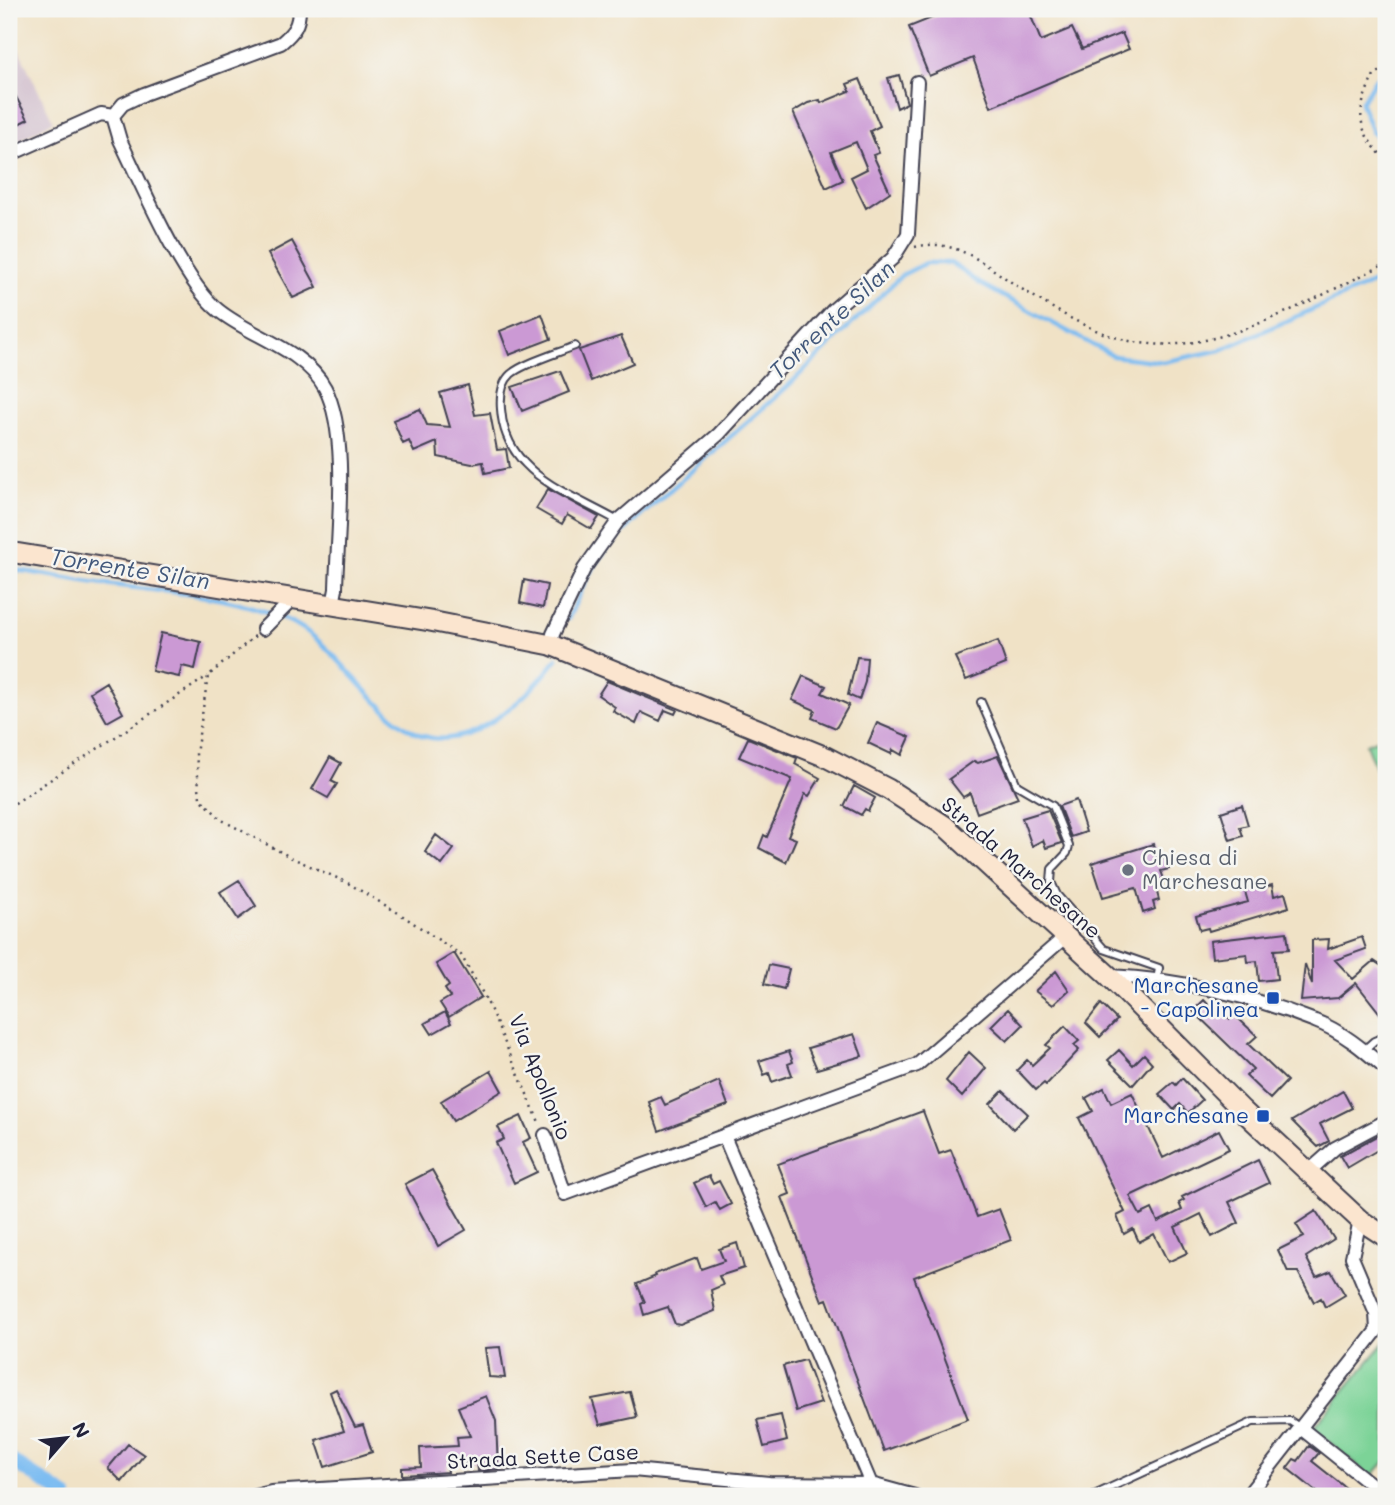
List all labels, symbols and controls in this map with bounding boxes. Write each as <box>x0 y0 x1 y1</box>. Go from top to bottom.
water label: Torrente Silan <box>762 253 900 385</box>
water label: Torrente Silan <box>48 541 212 595</box>
street label: Strada Marchesane <box>936 790 1108 944</box>
place label: Chiesa di Marchesane <box>1142 843 1267 894</box>
marker: Chiesa di Marchesane <box>1120 862 1136 878</box>
place label: Marchesane - Capolinea <box>1134 971 1259 1022</box>
marker: Marchesane - Capolinea <box>1265 990 1281 1006</box>
street label: Via Apollonio <box>504 1010 579 1143</box>
place label: Marchesane <box>1124 1101 1249 1128</box>
marker: Marchesane <box>1255 1108 1271 1124</box>
north arrow <box>32 1404 102 1474</box>
text: N <box>67 1418 96 1442</box>
street label: Strada Sette Case <box>446 1437 640 1474</box>

